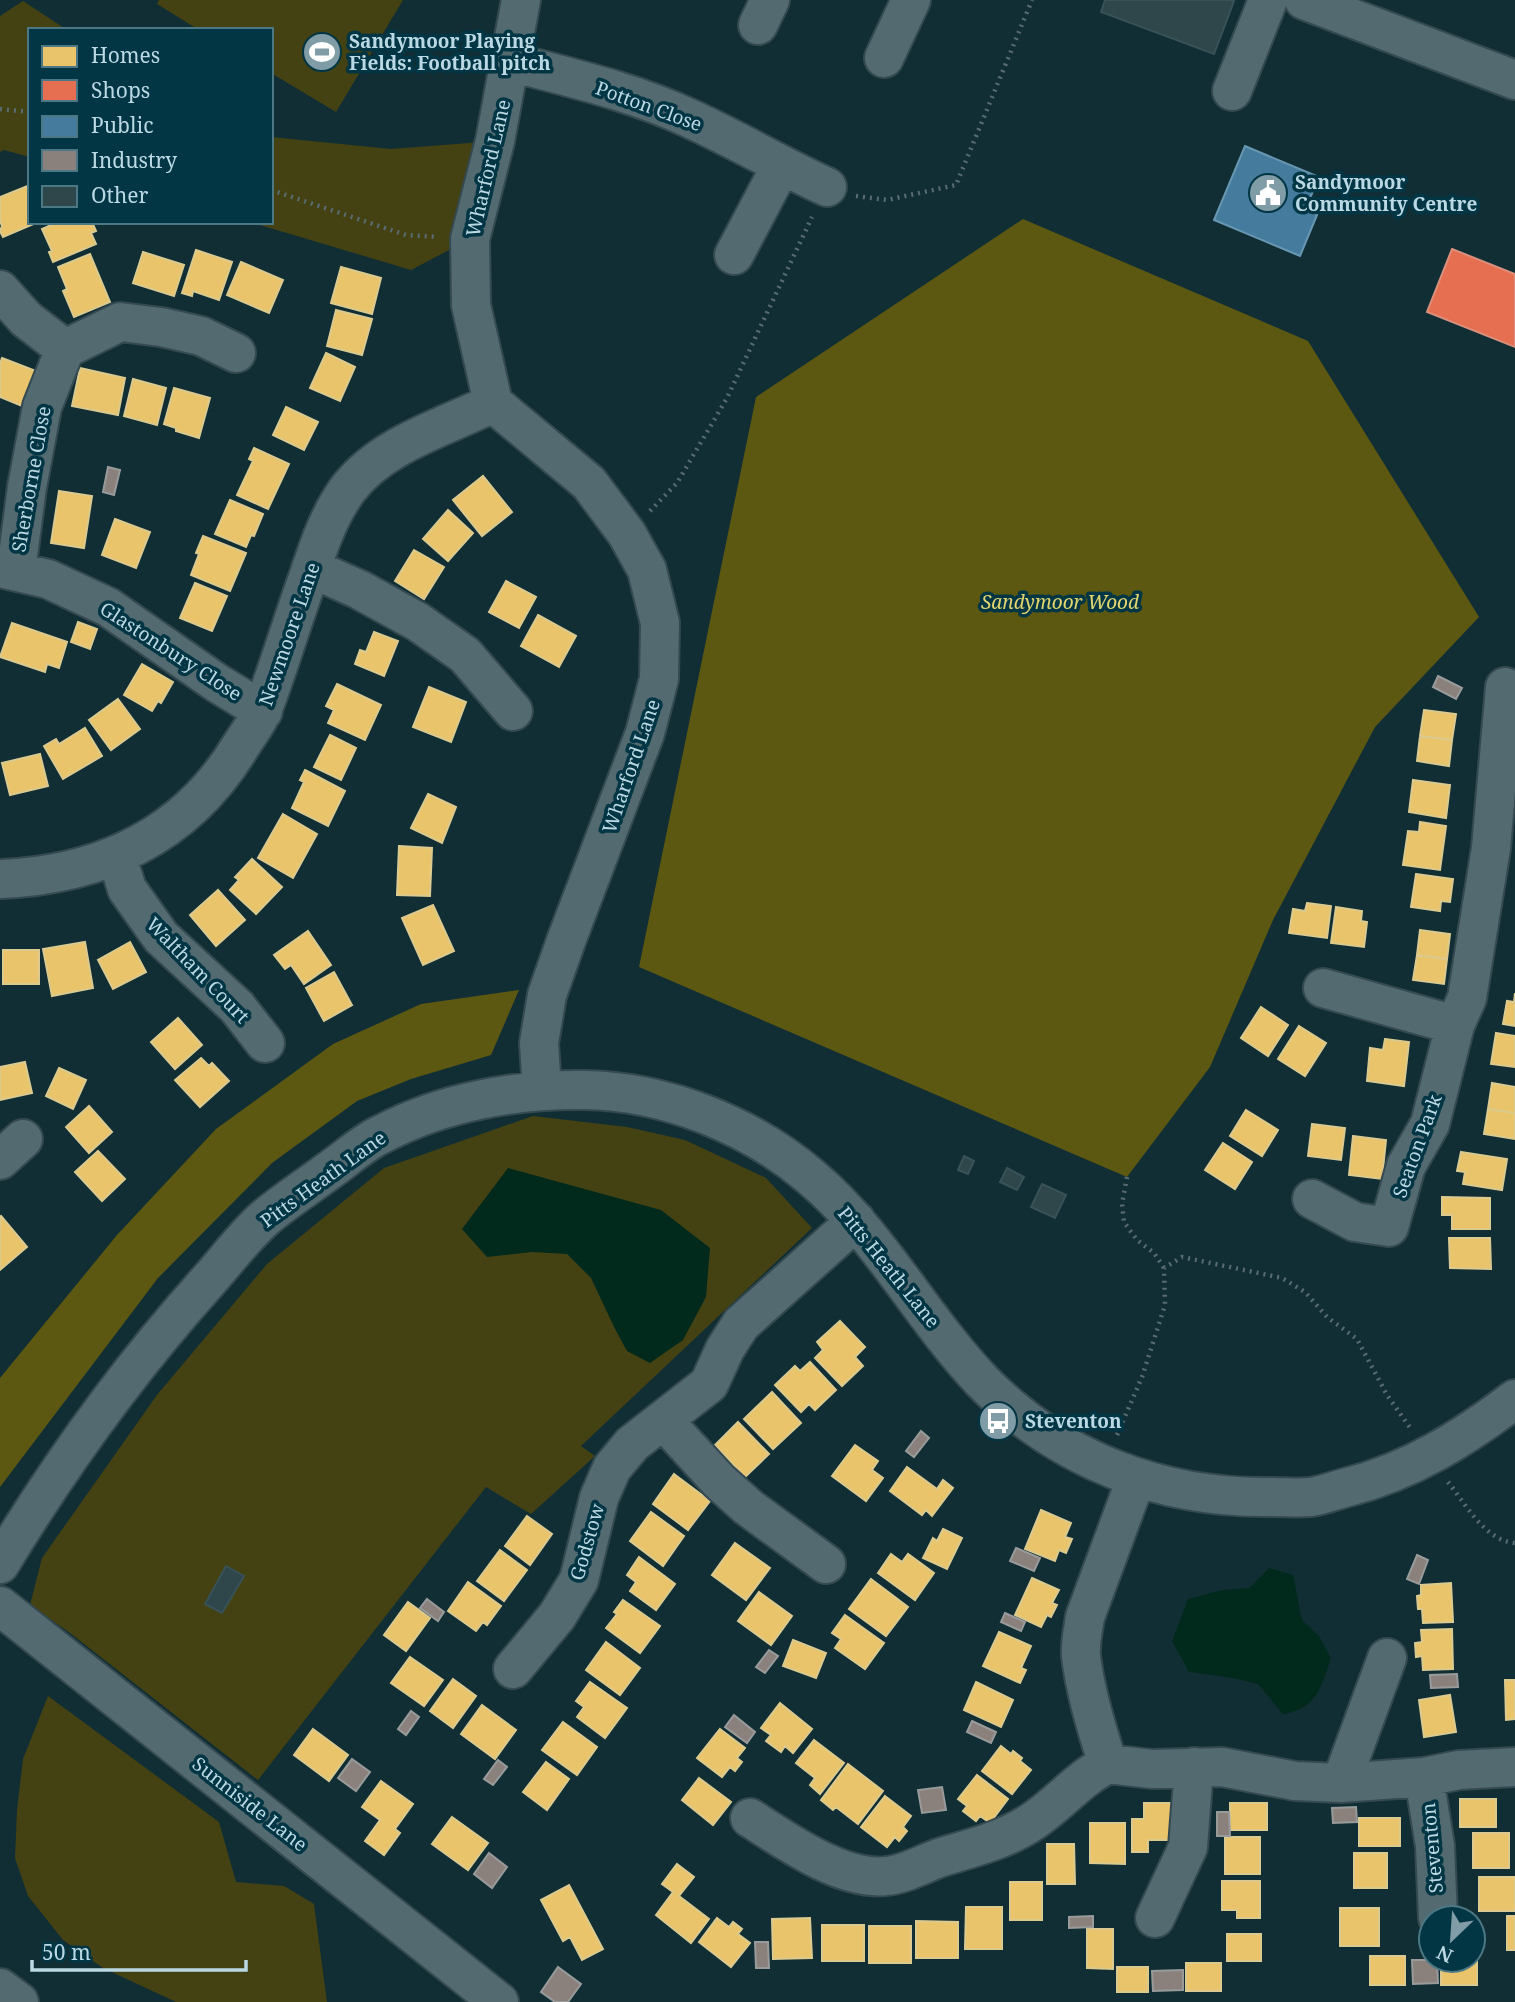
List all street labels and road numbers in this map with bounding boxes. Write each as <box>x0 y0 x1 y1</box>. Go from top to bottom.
street label: Potton Close <box>592 75 706 137</box>
street label: Wharford Lane <box>460 97 516 239</box>
street label: Sherborne Close <box>5 404 57 554</box>
street label: Newmoore Lane <box>252 559 326 709</box>
street label: Glastonbury Close <box>95 595 247 707</box>
street label: Wharford Lane <box>596 696 666 836</box>
street label: Waltham Court <box>141 911 255 1029</box>
street label: Seaton Park <box>1386 1090 1448 1201</box>
street label: Pitts Heath Lane <box>255 1125 391 1233</box>
street label: Pitts Heath Lane <box>832 1201 946 1333</box>
street label: Godstow <box>564 1500 611 1583</box>
street label: Sunniside Lane <box>187 1751 313 1857</box>
street label: Steventon <box>1415 1802 1449 1894</box>

